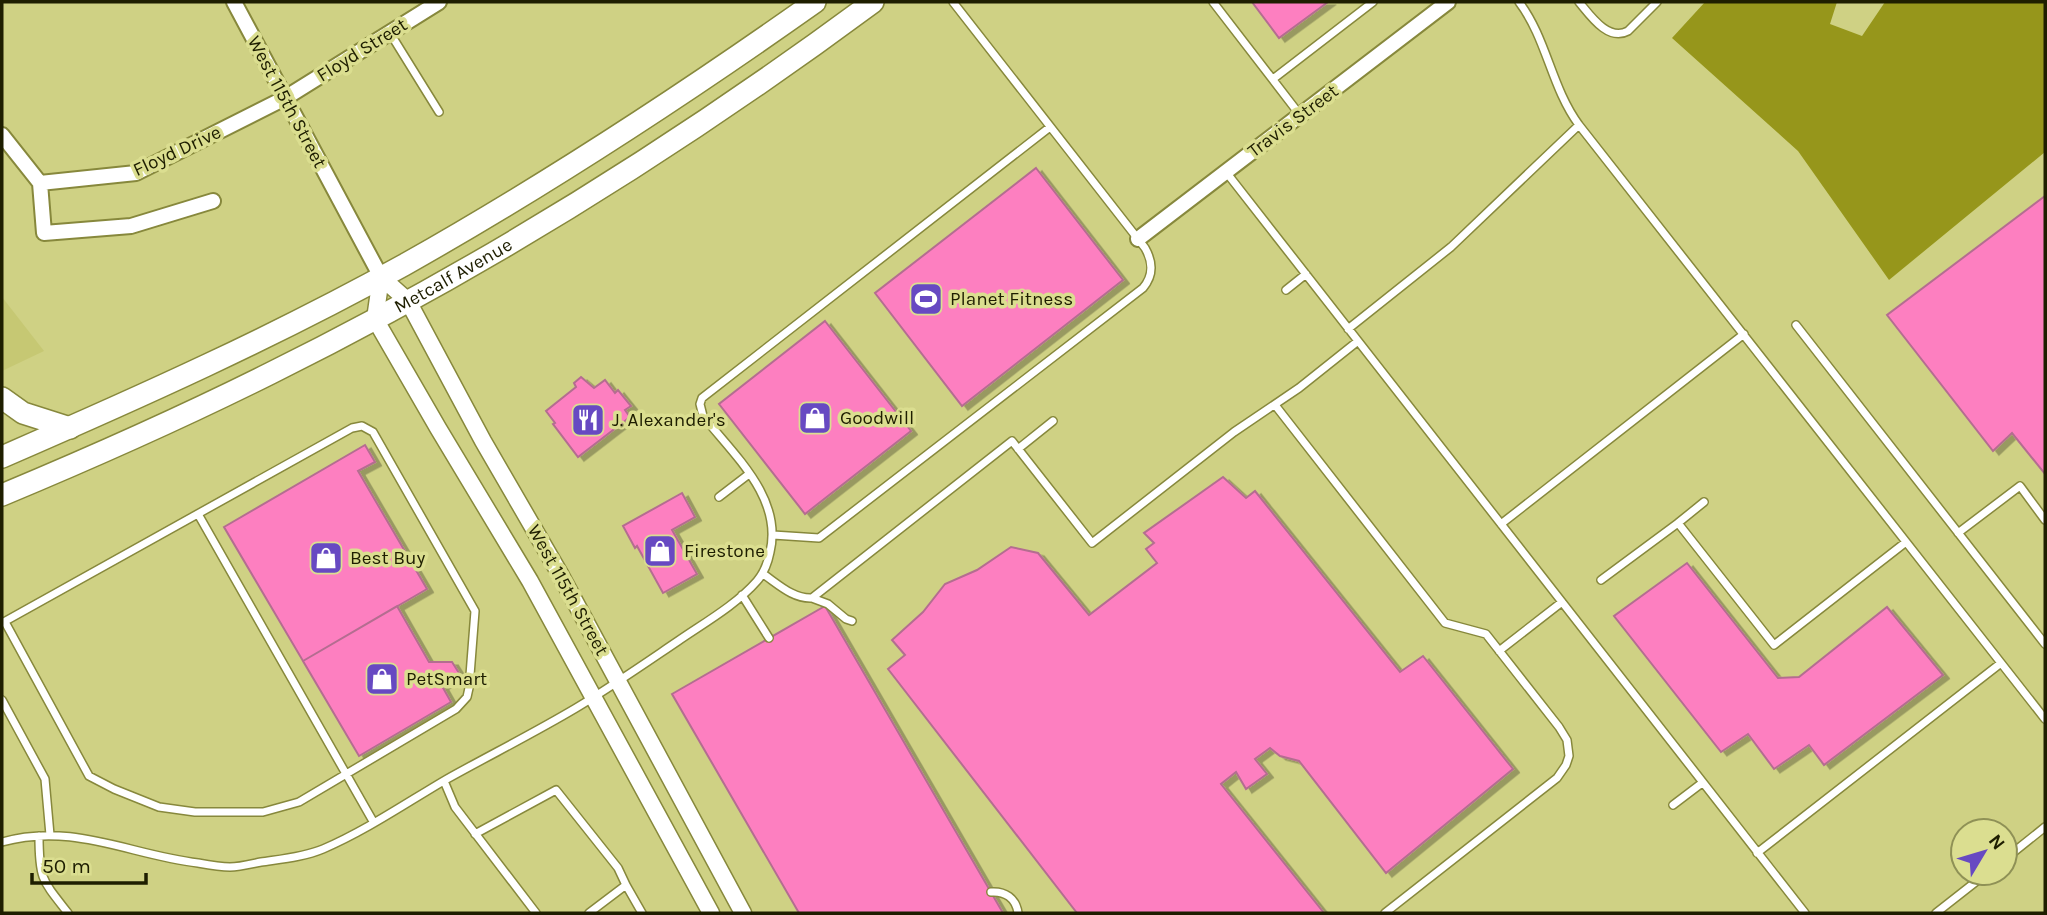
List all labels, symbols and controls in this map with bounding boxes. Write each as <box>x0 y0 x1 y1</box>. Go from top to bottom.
street label: Floyd Street <box>313 14 411 86</box>
street label: West 115th Street <box>243 32 331 172</box>
street label: Travis Street <box>1244 80 1342 162</box>
street label: Floyd Drive <box>129 121 225 181</box>
street label: Metcalf Avenue <box>390 233 516 318</box>
sports icon: Planet Fitness <box>907 280 945 318</box>
place label: Planet Fitness <box>950 288 1073 310</box>
shop icon: Goodwill <box>796 399 834 437</box>
restaurant icon: J. Alexander's <box>569 401 607 439</box>
place label: Goodwill <box>840 407 914 429</box>
place label: J. Alexander's <box>612 409 726 431</box>
street label: West 115th Street <box>523 521 613 659</box>
shop icon: Firestone <box>641 532 679 570</box>
shop icon: Best Buy <box>307 539 345 577</box>
place label: Firestone <box>684 540 765 562</box>
place label: Best Buy <box>350 547 426 569</box>
shop icon: PetSmart <box>363 660 401 698</box>
place label: PetSmart <box>406 668 487 690</box>
north arrow <box>1949 817 2019 887</box>
text: N <box>1984 830 2009 854</box>
scale bar <box>32 842 145 886</box>
text: 50 m <box>42 854 91 878</box>

